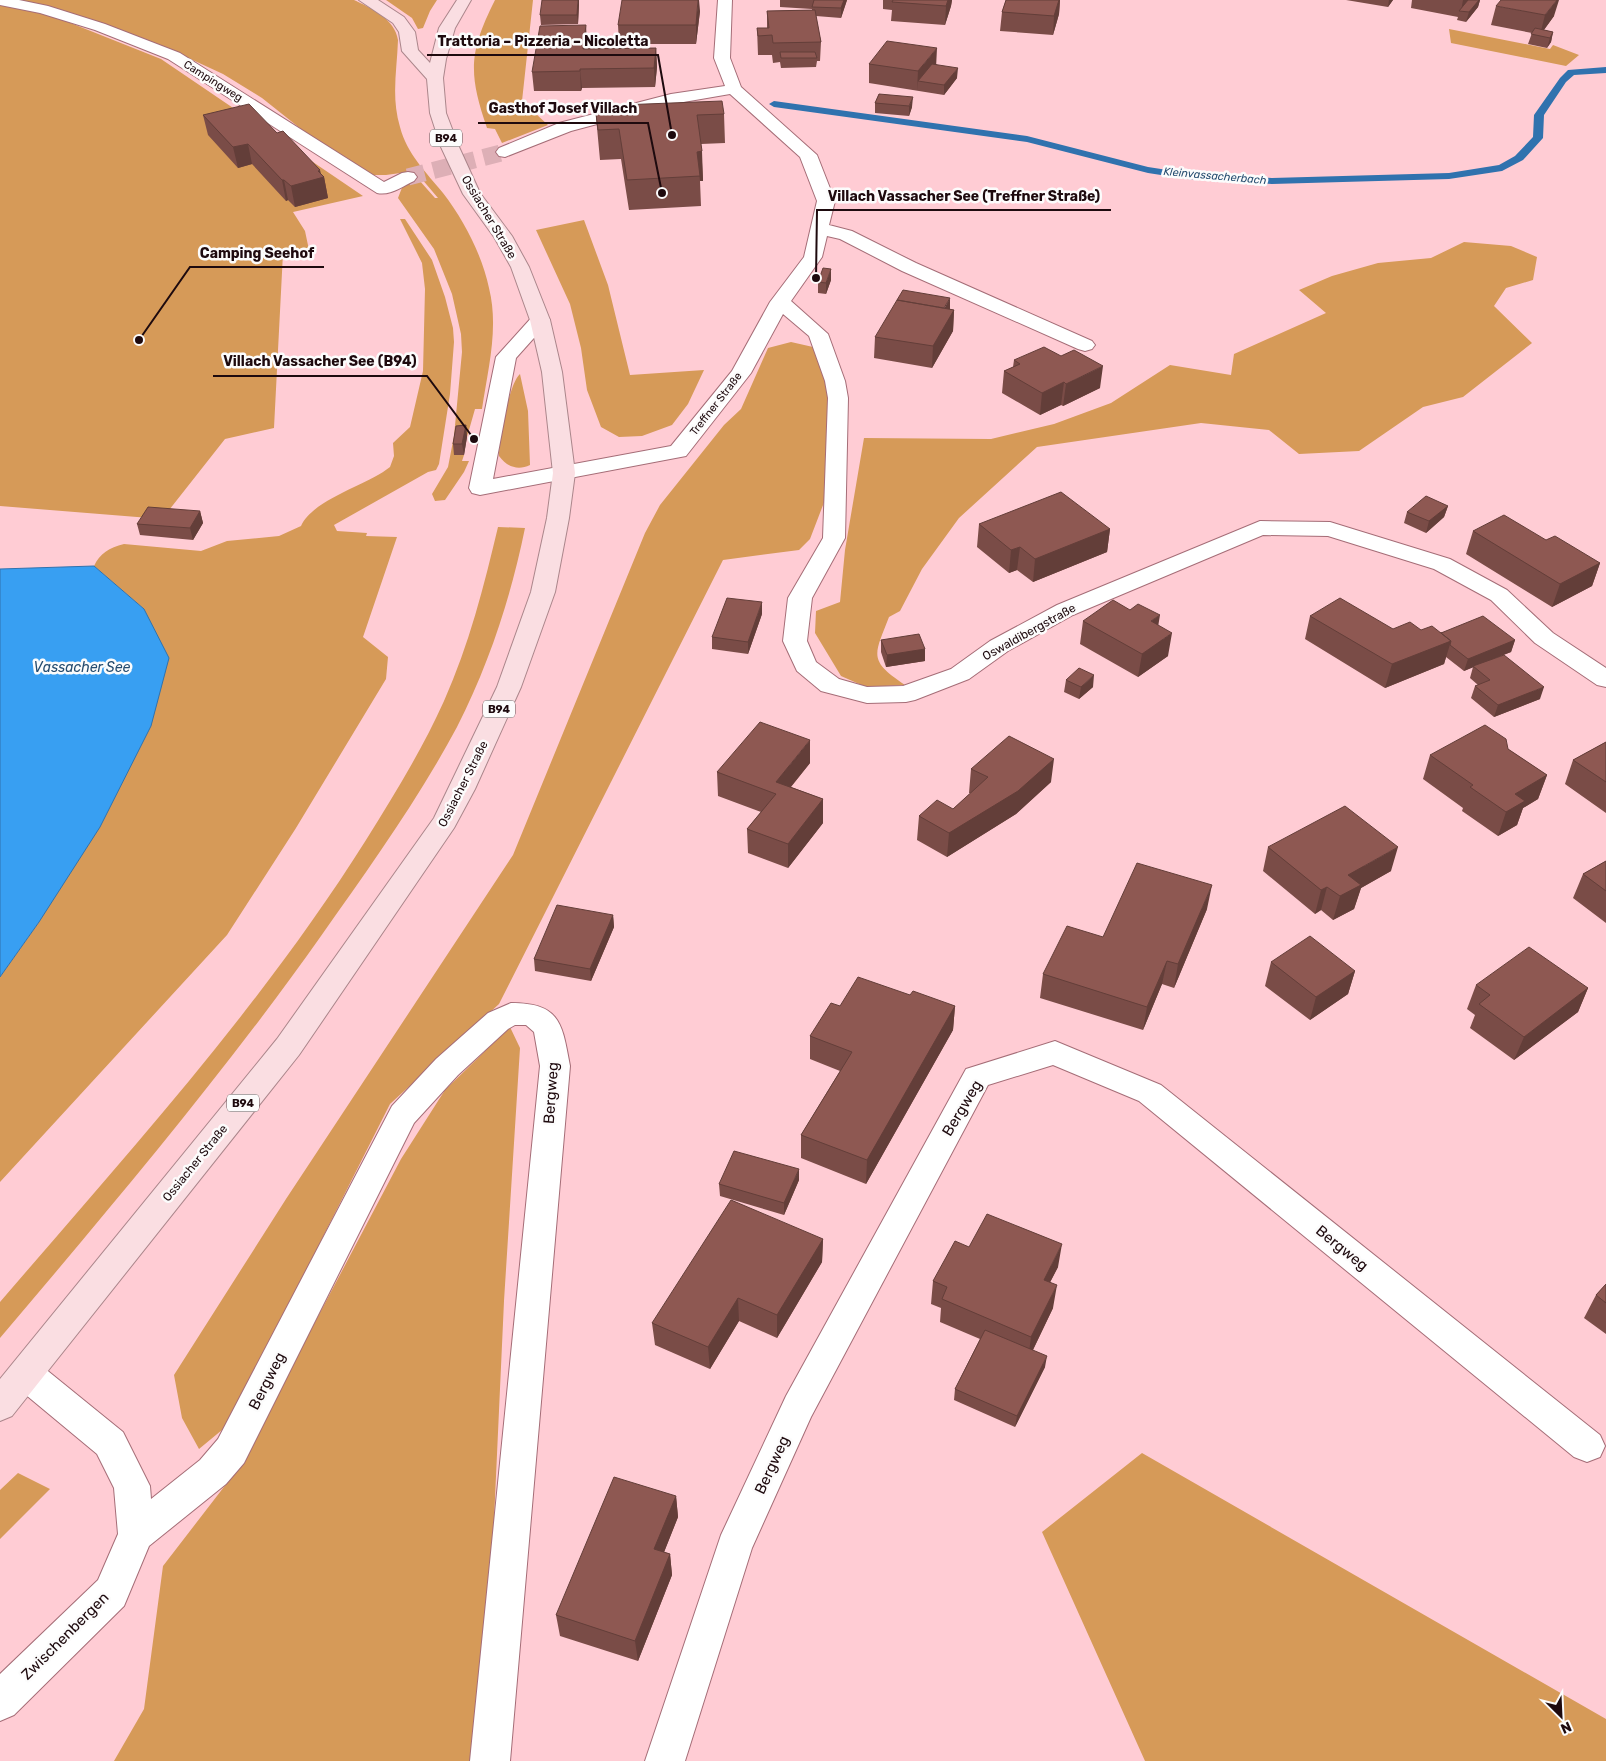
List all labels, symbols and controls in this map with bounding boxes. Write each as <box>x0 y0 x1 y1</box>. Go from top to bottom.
callout: Trattoria – Pizzeria – Nicoletta <box>427 26 658 55</box>
text: Trattoria – Pizzeria – Nicoletta <box>438 33 648 50</box>
street label: Campingweg <box>181 58 245 104</box>
callout: Gasthof Josef Villach <box>478 94 648 123</box>
text: Gasthof Josef Villach <box>489 100 637 117</box>
road number: B94 <box>430 130 462 146</box>
water label: Kleinvassacherbach <box>1163 165 1267 187</box>
street label: Ossiacher Straße <box>459 173 520 261</box>
callout: Villach Vassacher See (Treffner Straße) <box>817 181 1111 210</box>
text: Villach Vassacher See (Treffner Straße) <box>828 188 1100 205</box>
callout: Camping Seehof <box>190 238 324 267</box>
text: Camping Seehof <box>200 245 315 262</box>
callout: Villach Vassacher See (B94) <box>213 347 427 376</box>
text: Villach Vassacher See (B94) <box>223 353 417 370</box>
street label: Treffner Straße <box>687 370 745 438</box>
street label: Oswaldibergstraße <box>980 600 1078 663</box>
water label: Vassacher See <box>34 659 131 676</box>
road number: B94 <box>483 701 515 718</box>
street label: Ossiacher Straße <box>435 738 491 829</box>
street label: Bergweg <box>540 1061 562 1125</box>
street label: Bergweg <box>938 1077 986 1139</box>
road number: B94 <box>227 1094 259 1112</box>
street label: Ossiacher Straße <box>160 1122 230 1204</box>
street label: Bergweg <box>1312 1221 1372 1275</box>
street label: Bergweg <box>245 1349 289 1413</box>
street label: Bergweg <box>751 1433 793 1497</box>
street label: Zwischenbergen <box>18 1589 112 1683</box>
north arrow <box>1536 1691 1586 1741</box>
text: N <box>1558 1718 1574 1737</box>

